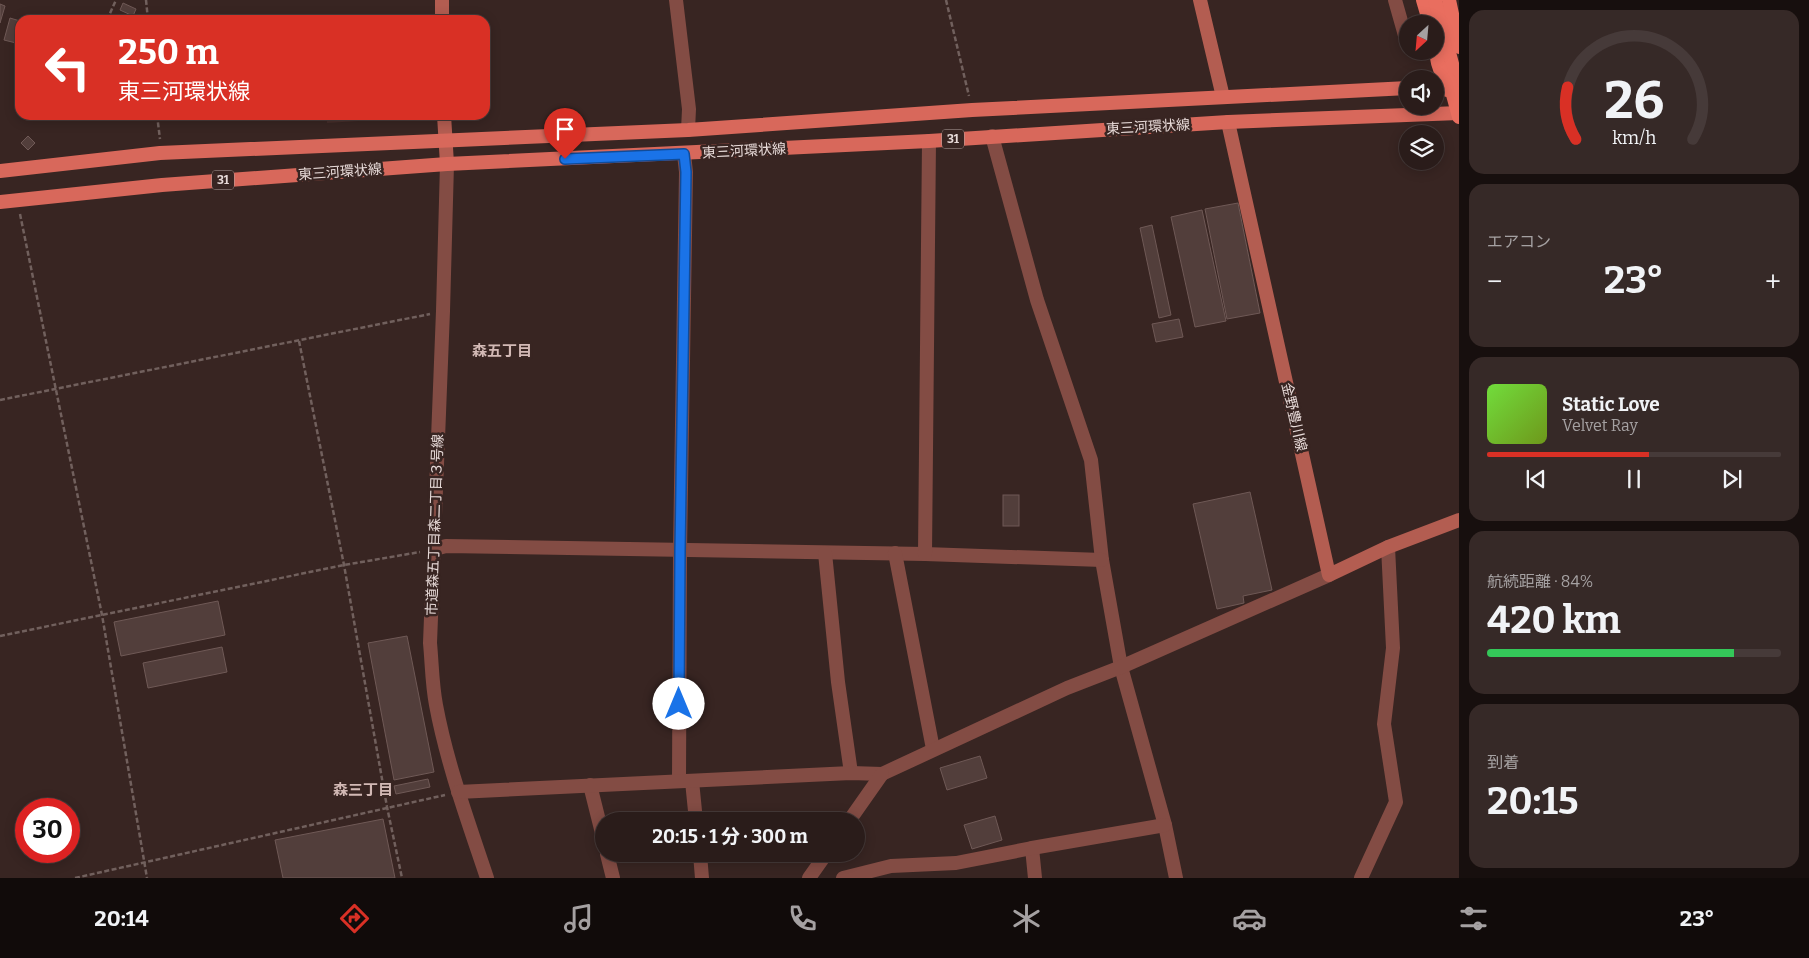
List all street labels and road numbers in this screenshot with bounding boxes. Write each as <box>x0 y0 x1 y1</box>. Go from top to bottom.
street label: 東三河環状線 <box>1106 116 1190 138</box>
road number: 31 <box>942 130 964 148</box>
street label: 東三河環状線 <box>702 140 786 162</box>
street label: 東三河環状線 <box>298 161 382 183</box>
road number: 31 <box>212 170 234 190</box>
street label: 金野豊川線 <box>1278 381 1310 453</box>
street label: 市道森五丁目森二丁目３号線 <box>423 434 447 616</box>

